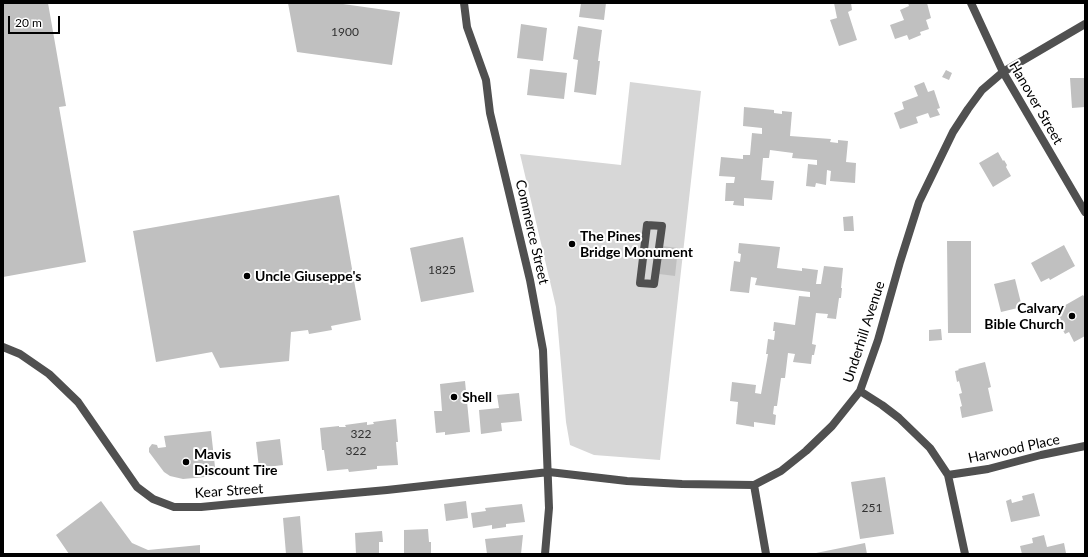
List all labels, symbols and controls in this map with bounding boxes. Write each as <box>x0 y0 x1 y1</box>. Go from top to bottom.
scale bar <box>10 8 62 34</box>
text: 20 m <box>15 15 42 30</box>
house number: 1900 <box>331 25 359 39</box>
street label: Hanover Street <box>1005 59 1067 147</box>
street label: Commerce Street <box>512 178 552 286</box>
place label: The Pines Bridge Monument <box>580 228 693 260</box>
marker: The Pines Bridge Monument <box>567 239 577 249</box>
house number: 1825 <box>428 263 456 277</box>
place label: Uncle Giuseppe's <box>255 268 361 284</box>
marker: Uncle Giuseppe's <box>242 271 252 281</box>
street label: Underhill Avenue <box>840 279 888 385</box>
place label: Calvary Bible Church <box>984 300 1064 332</box>
marker: Calvary Bible Church <box>1067 311 1077 321</box>
place label: Shell <box>462 389 492 405</box>
marker: Shell <box>449 392 459 402</box>
house number: 322 <box>351 427 371 441</box>
street label: Harwood Place <box>967 431 1061 467</box>
house number: 322 <box>346 444 366 458</box>
place label: Mavis Discount Tire <box>194 446 278 478</box>
marker: Mavis Discount Tire <box>181 457 191 467</box>
street label: Kear Street <box>194 480 264 502</box>
house number: 251 <box>862 501 882 515</box>

